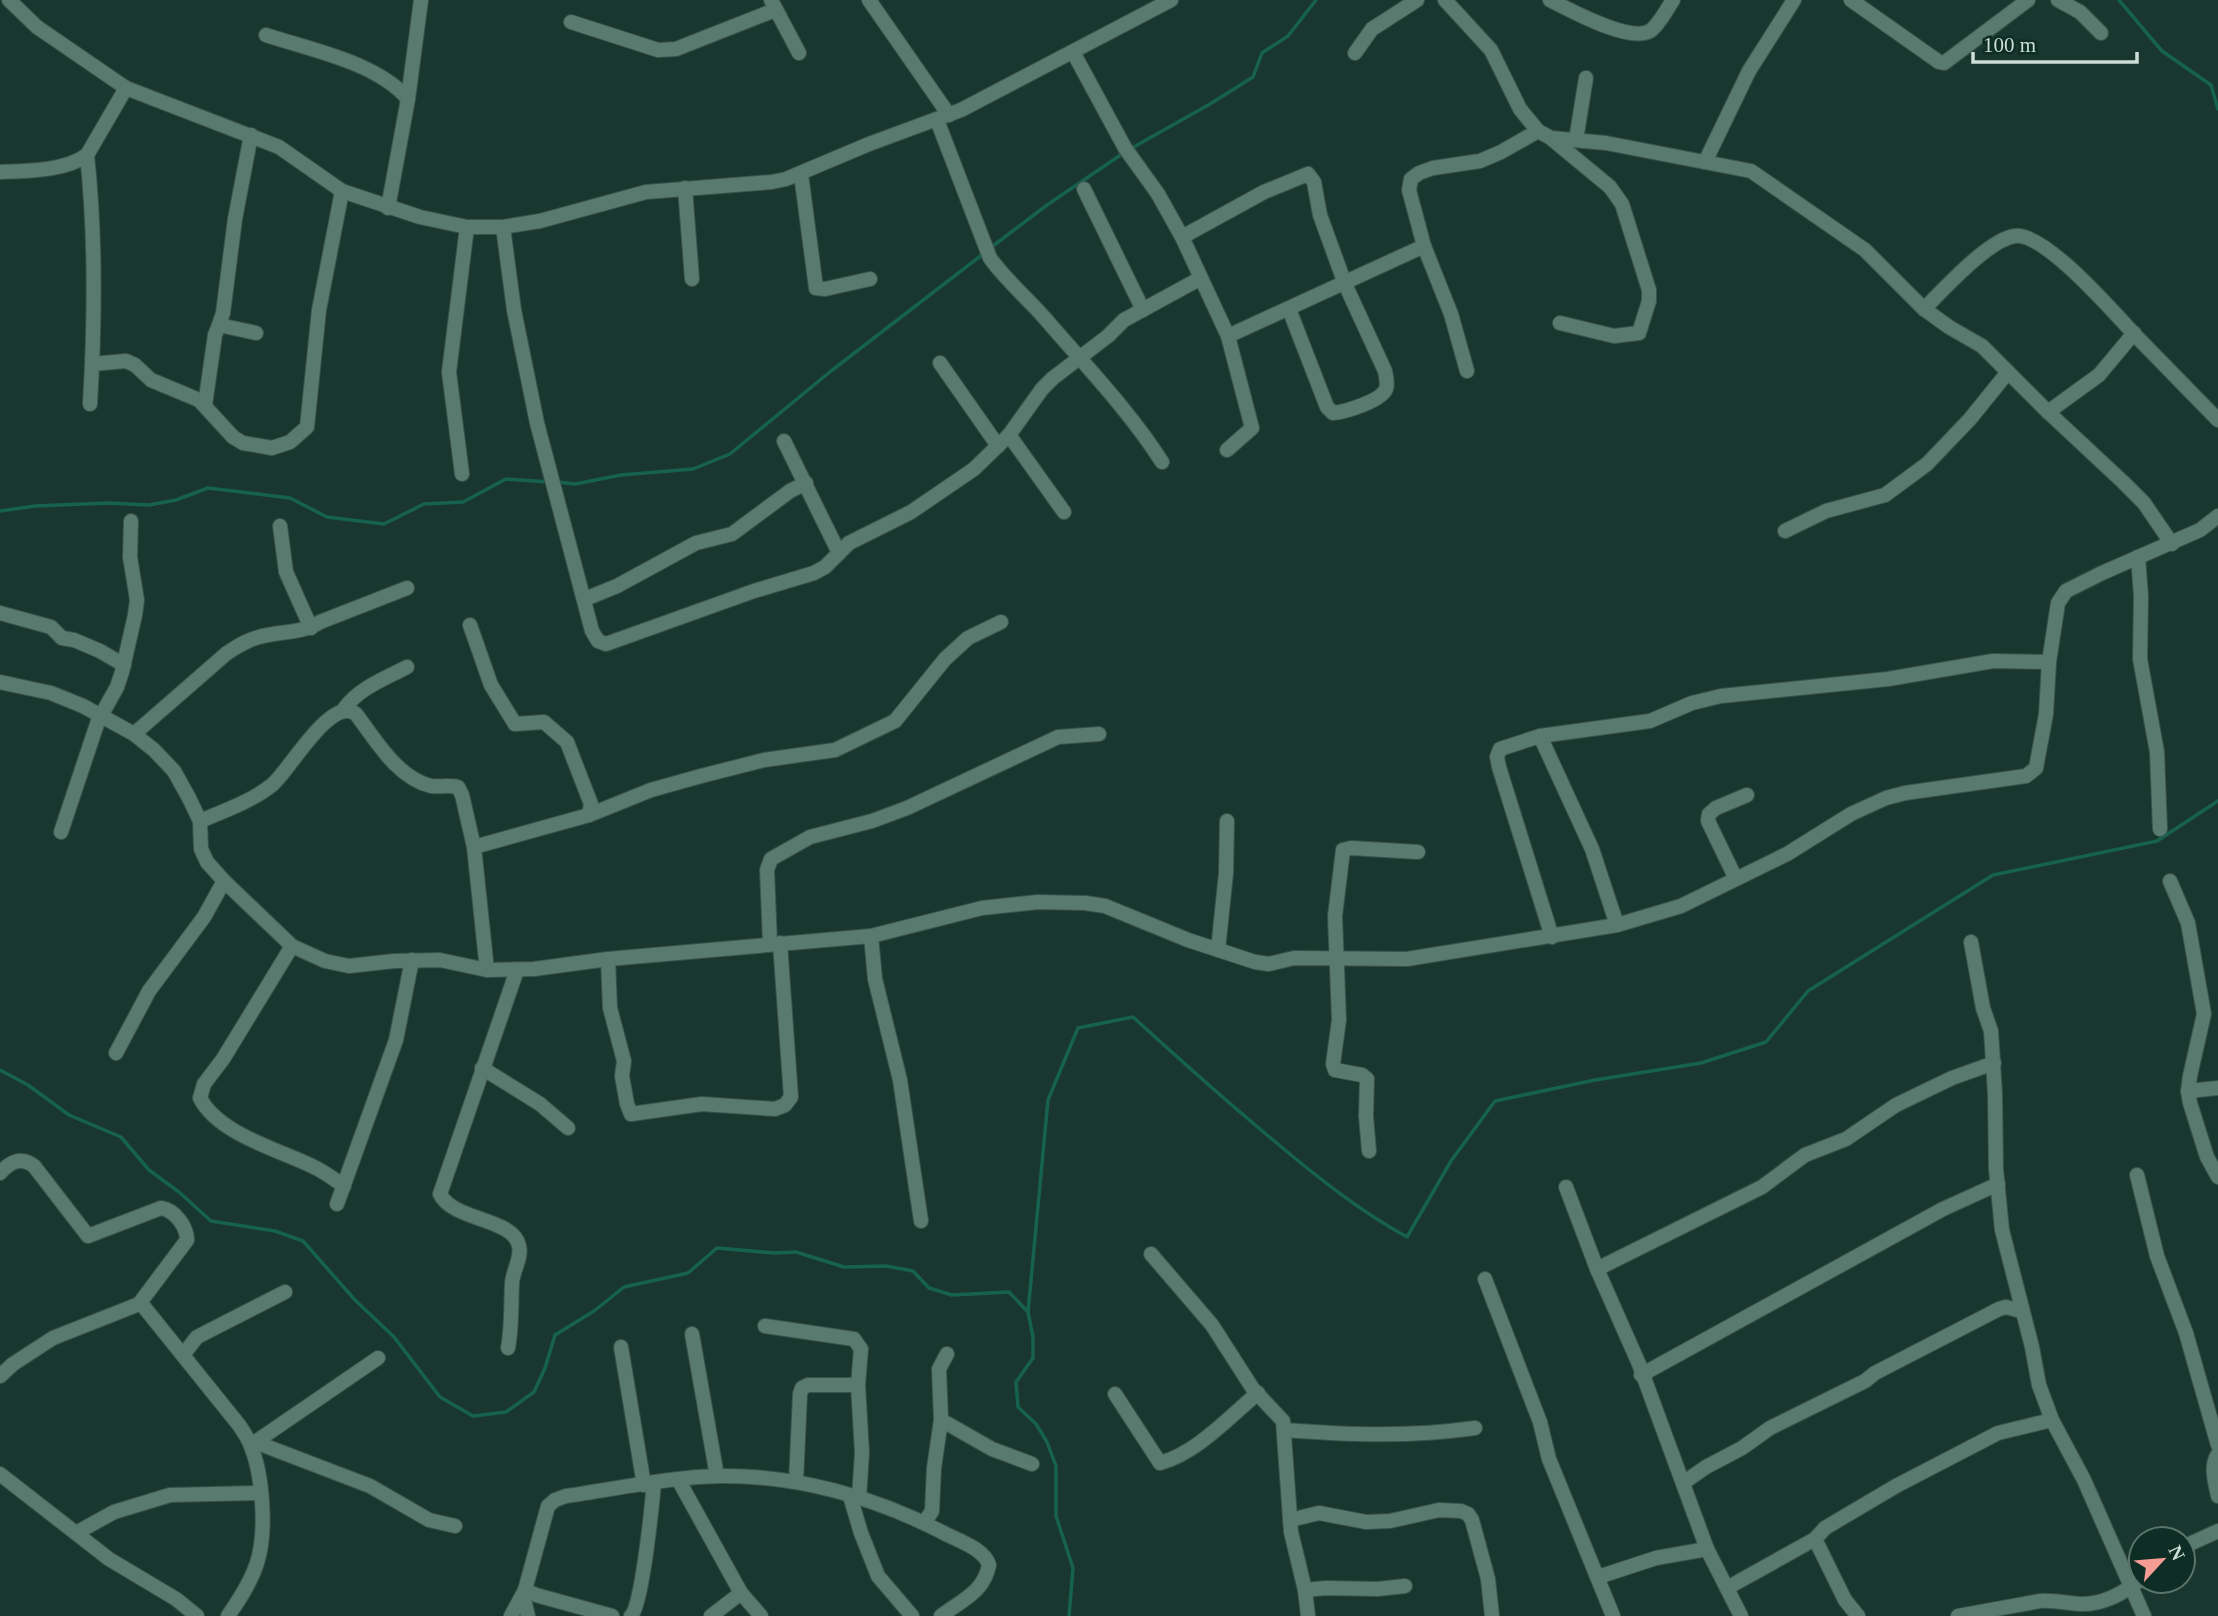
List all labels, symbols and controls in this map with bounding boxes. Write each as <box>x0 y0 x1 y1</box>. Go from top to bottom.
scale bar <box>1973 21 2138 65</box>
text: 100 m <box>1983 33 2036 57</box>
north arrow <box>2127 1525 2197 1595</box>
text: N <box>2164 1542 2189 1564</box>

